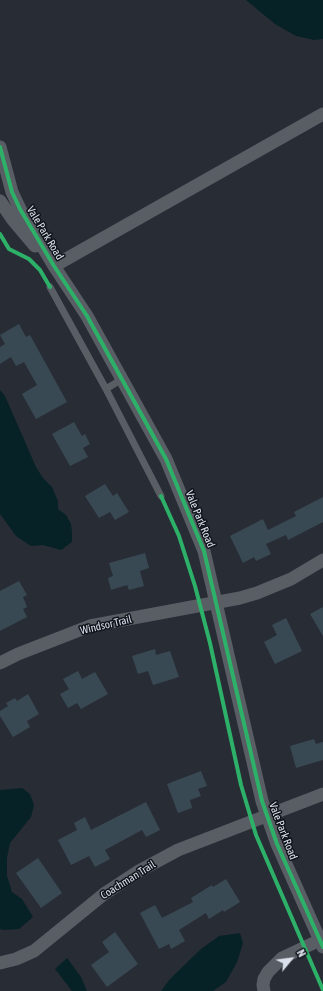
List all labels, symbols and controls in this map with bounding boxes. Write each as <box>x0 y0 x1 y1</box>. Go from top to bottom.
street label: Vale Park Road <box>24 204 66 262</box>
street label: Vale Park Road <box>183 489 217 549</box>
street label: Windsor Trail <box>79 613 133 637</box>
street label: Vale Park Road <box>266 800 300 862</box>
street label: Coachman Trail <box>98 858 158 902</box>
north arrow <box>271 939 311 979</box>
text: N <box>295 947 308 959</box>

